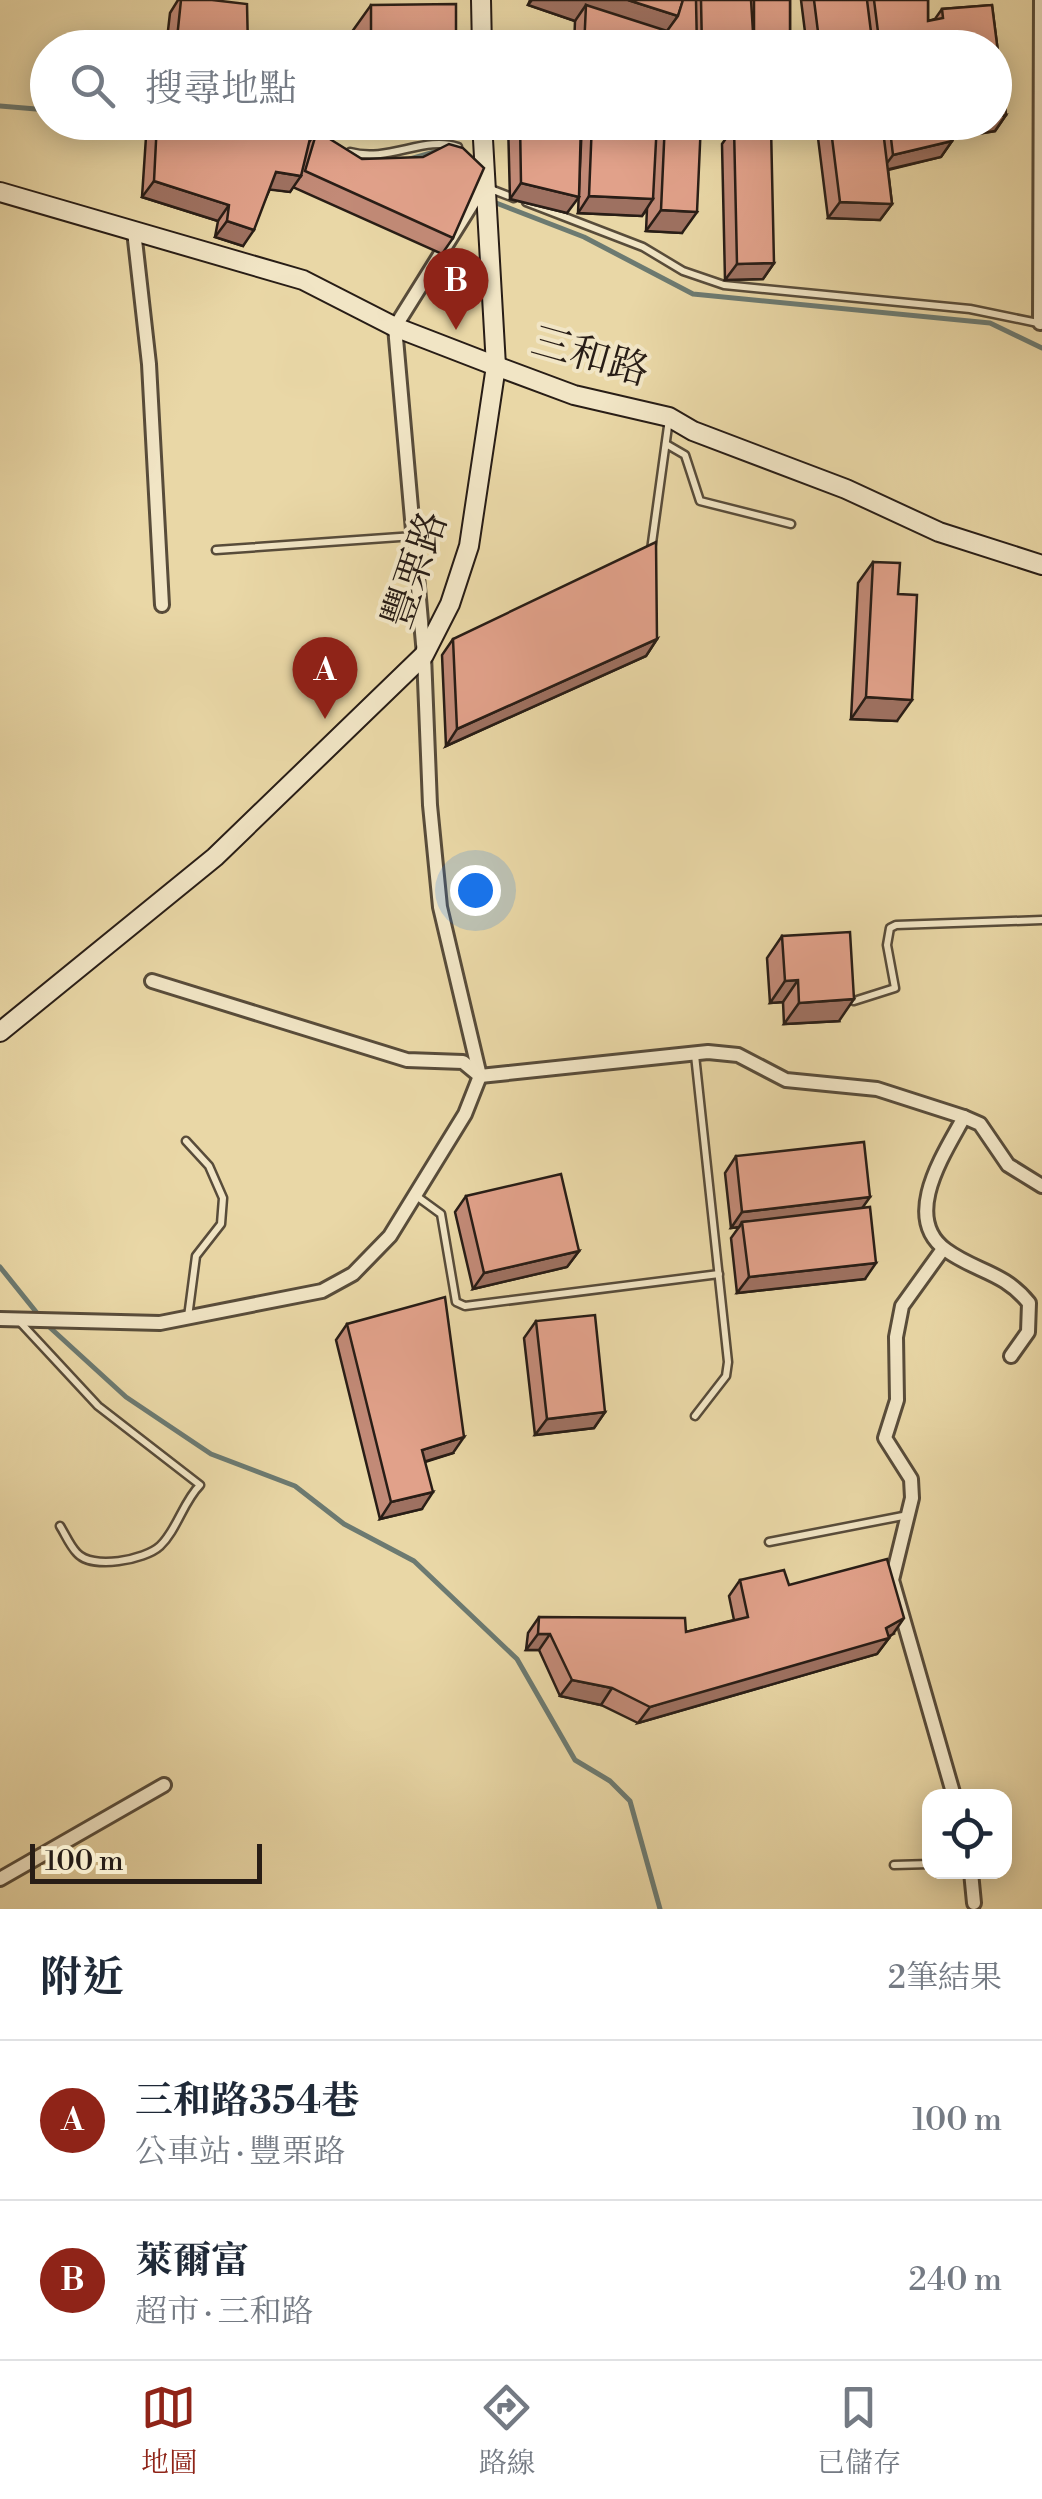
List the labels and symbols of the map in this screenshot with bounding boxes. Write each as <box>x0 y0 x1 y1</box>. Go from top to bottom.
pin: B <box>424 248 488 330</box>
street label: 三和路 <box>525 316 655 398</box>
street label: 豐栗路 <box>373 505 459 635</box>
pin: A <box>292 636 358 719</box>
your location <box>450 865 501 916</box>
scale bar <box>30 1839 262 1884</box>

